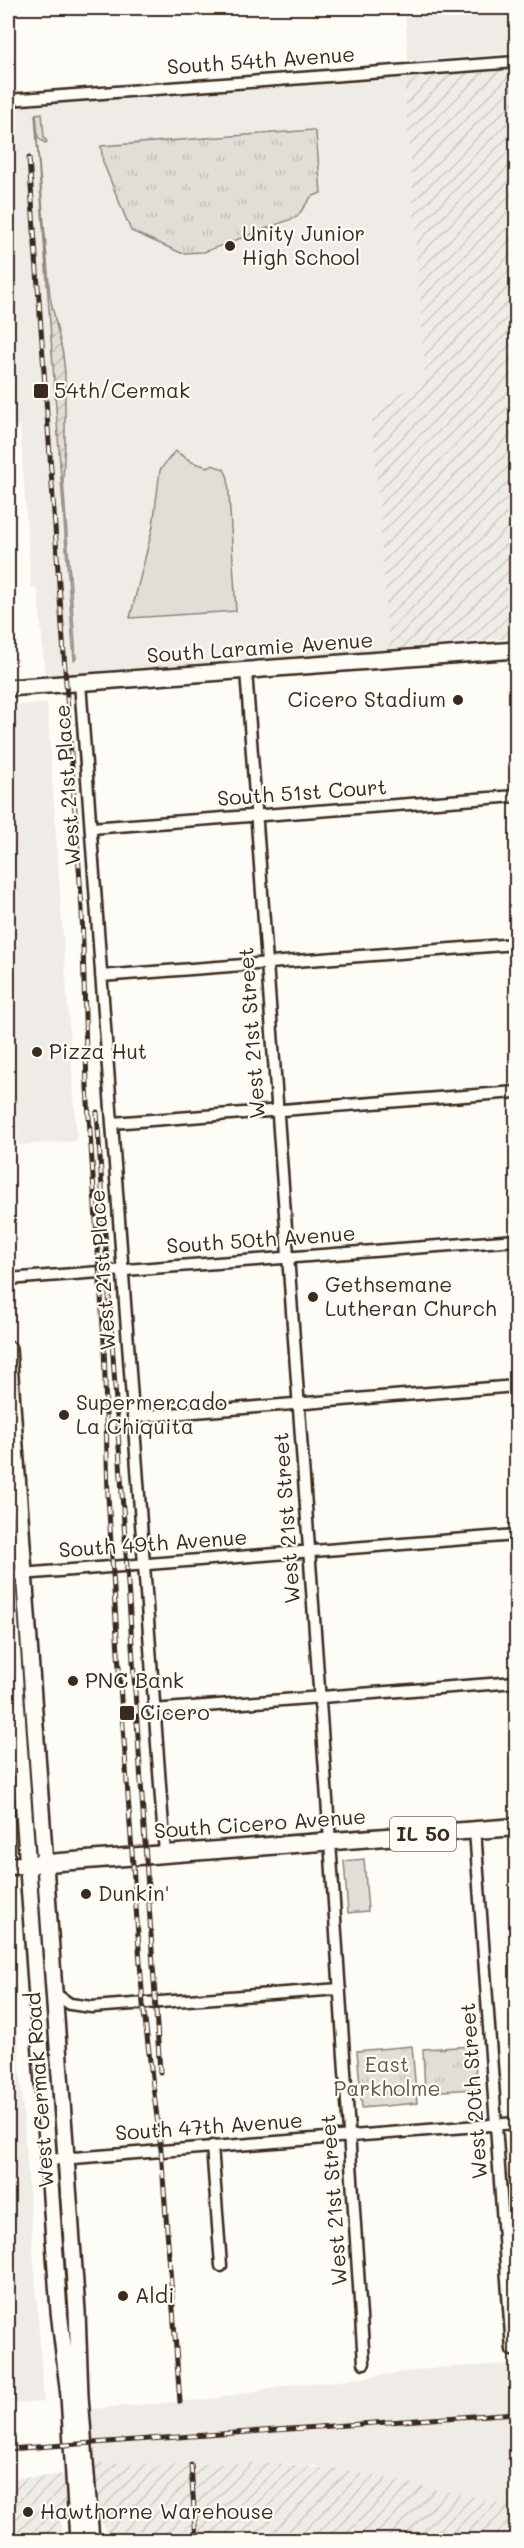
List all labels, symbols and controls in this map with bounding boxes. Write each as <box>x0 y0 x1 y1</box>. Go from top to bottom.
street label: South 54th Avenue <box>166 39 356 80</box>
place label: Unity Junior High School <box>242 219 365 270</box>
marker: Unity Junior High School <box>223 239 237 253</box>
place label: 54th/Cermak <box>54 376 190 403</box>
marker: 54th/Cermak <box>32 382 50 400</box>
street label: South Laramie Avenue <box>146 625 374 668</box>
place label: Cicero Stadium <box>287 685 446 712</box>
marker: Cicero Stadium <box>451 693 465 707</box>
street label: West 21st Place <box>47 704 86 867</box>
street label: South 51st Court <box>216 772 388 811</box>
street label: West 21st Street <box>231 947 270 1120</box>
place label: Pizza Hut <box>49 1037 147 1064</box>
marker: Pizza Hut <box>30 1045 44 1059</box>
street label: West 21st Place <box>82 1189 121 1352</box>
street label: South 50th Avenue <box>166 1218 356 1259</box>
place label: Gethsemane Lutheran Church <box>325 1270 497 1321</box>
marker: Gethsemane Lutheran Church <box>306 1290 320 1304</box>
place label: Supermercado La Chiquita <box>76 1388 227 1439</box>
marker: Supermercado La Chiquita <box>57 1408 71 1422</box>
street label: West 21st Street <box>266 1432 305 1605</box>
street label: South 49th Avenue <box>58 1522 248 1563</box>
place label: PNC Bank <box>85 1666 184 1693</box>
marker: PNC Bank <box>66 1674 80 1688</box>
place label: Cicero <box>140 1698 210 1725</box>
marker: Cicero <box>118 1704 136 1722</box>
street label: South Cicero Avenue <box>153 1802 367 1843</box>
road number: IL 50 <box>390 1817 456 1851</box>
place label: Dunkin' <box>98 1879 169 1906</box>
marker: Dunkin' <box>79 1887 93 1901</box>
street label: West Cermak Road <box>18 1991 59 2189</box>
street label: West 20th Street <box>453 2002 492 2180</box>
park label: East Parkholme <box>334 2050 440 2101</box>
street label: South 47th Avenue <box>114 2105 304 2146</box>
street label: West 21st Street <box>313 2114 352 2287</box>
place label: Aldi <box>135 2281 175 2308</box>
marker: Aldi <box>116 2289 130 2303</box>
place label: Hawthorne Warehouse <box>40 2497 274 2524</box>
marker: Hawthorne Warehouse <box>21 2505 35 2519</box>

